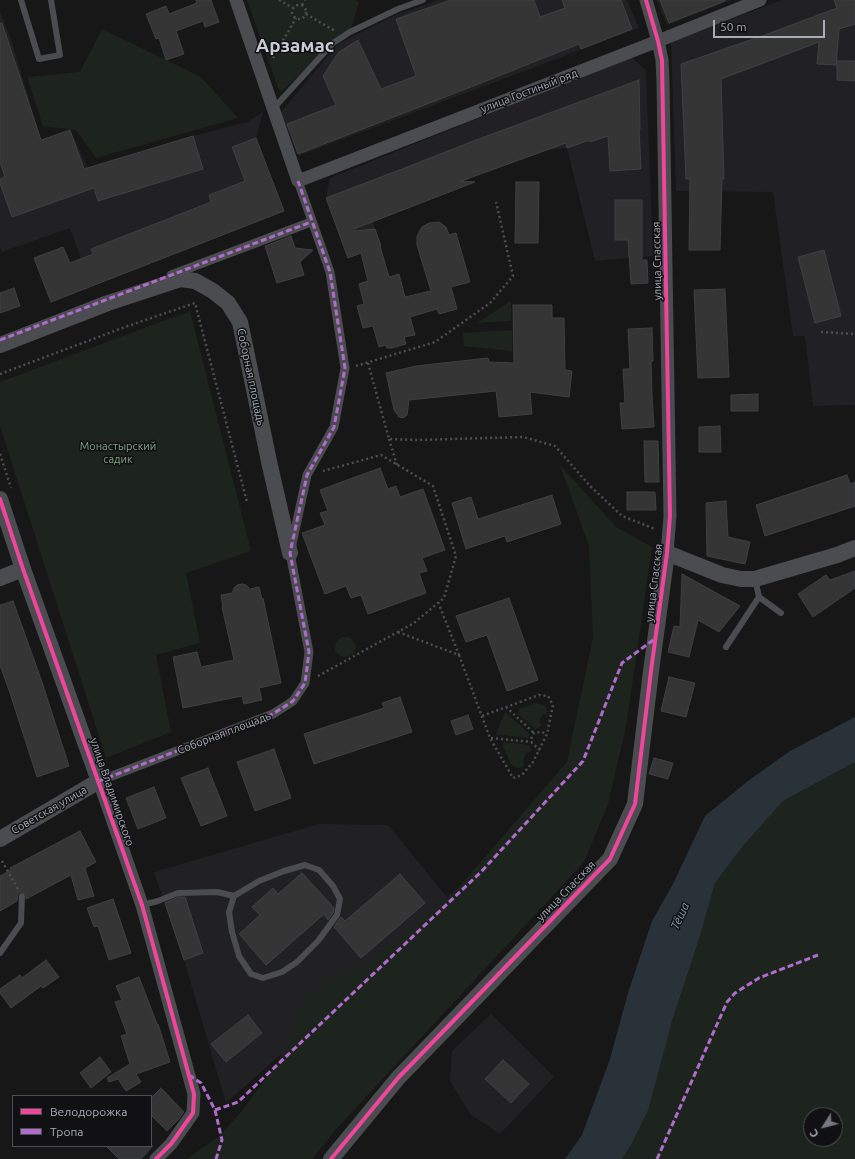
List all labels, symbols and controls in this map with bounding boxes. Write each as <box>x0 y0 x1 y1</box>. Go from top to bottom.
scale bar <box>715 12 827 38</box>
text: 50 m <box>720 20 747 33</box>
district label: Арзамас <box>256 35 334 57</box>
street label: улица Гостиный ряд <box>479 66 579 116</box>
street label: улица Спасская <box>650 221 664 301</box>
street label: Соборная площадь <box>234 327 268 427</box>
park label: Монастырский садик <box>80 439 156 465</box>
street label: улица Спасская <box>643 543 665 623</box>
street label: Соборная площадь <box>175 709 273 757</box>
street label: улица Владимирского <box>87 736 137 848</box>
street label: Советская улица <box>9 783 89 837</box>
street label: улица Спасская <box>534 858 598 924</box>
water label: Тёша <box>668 900 692 932</box>
legend <box>12 1095 152 1147</box>
text: Велодорожка <box>50 1105 127 1118</box>
north arrow <box>803 1107 843 1147</box>
text: Тропа <box>50 1125 83 1138</box>
text: С <box>807 1127 821 1140</box>

